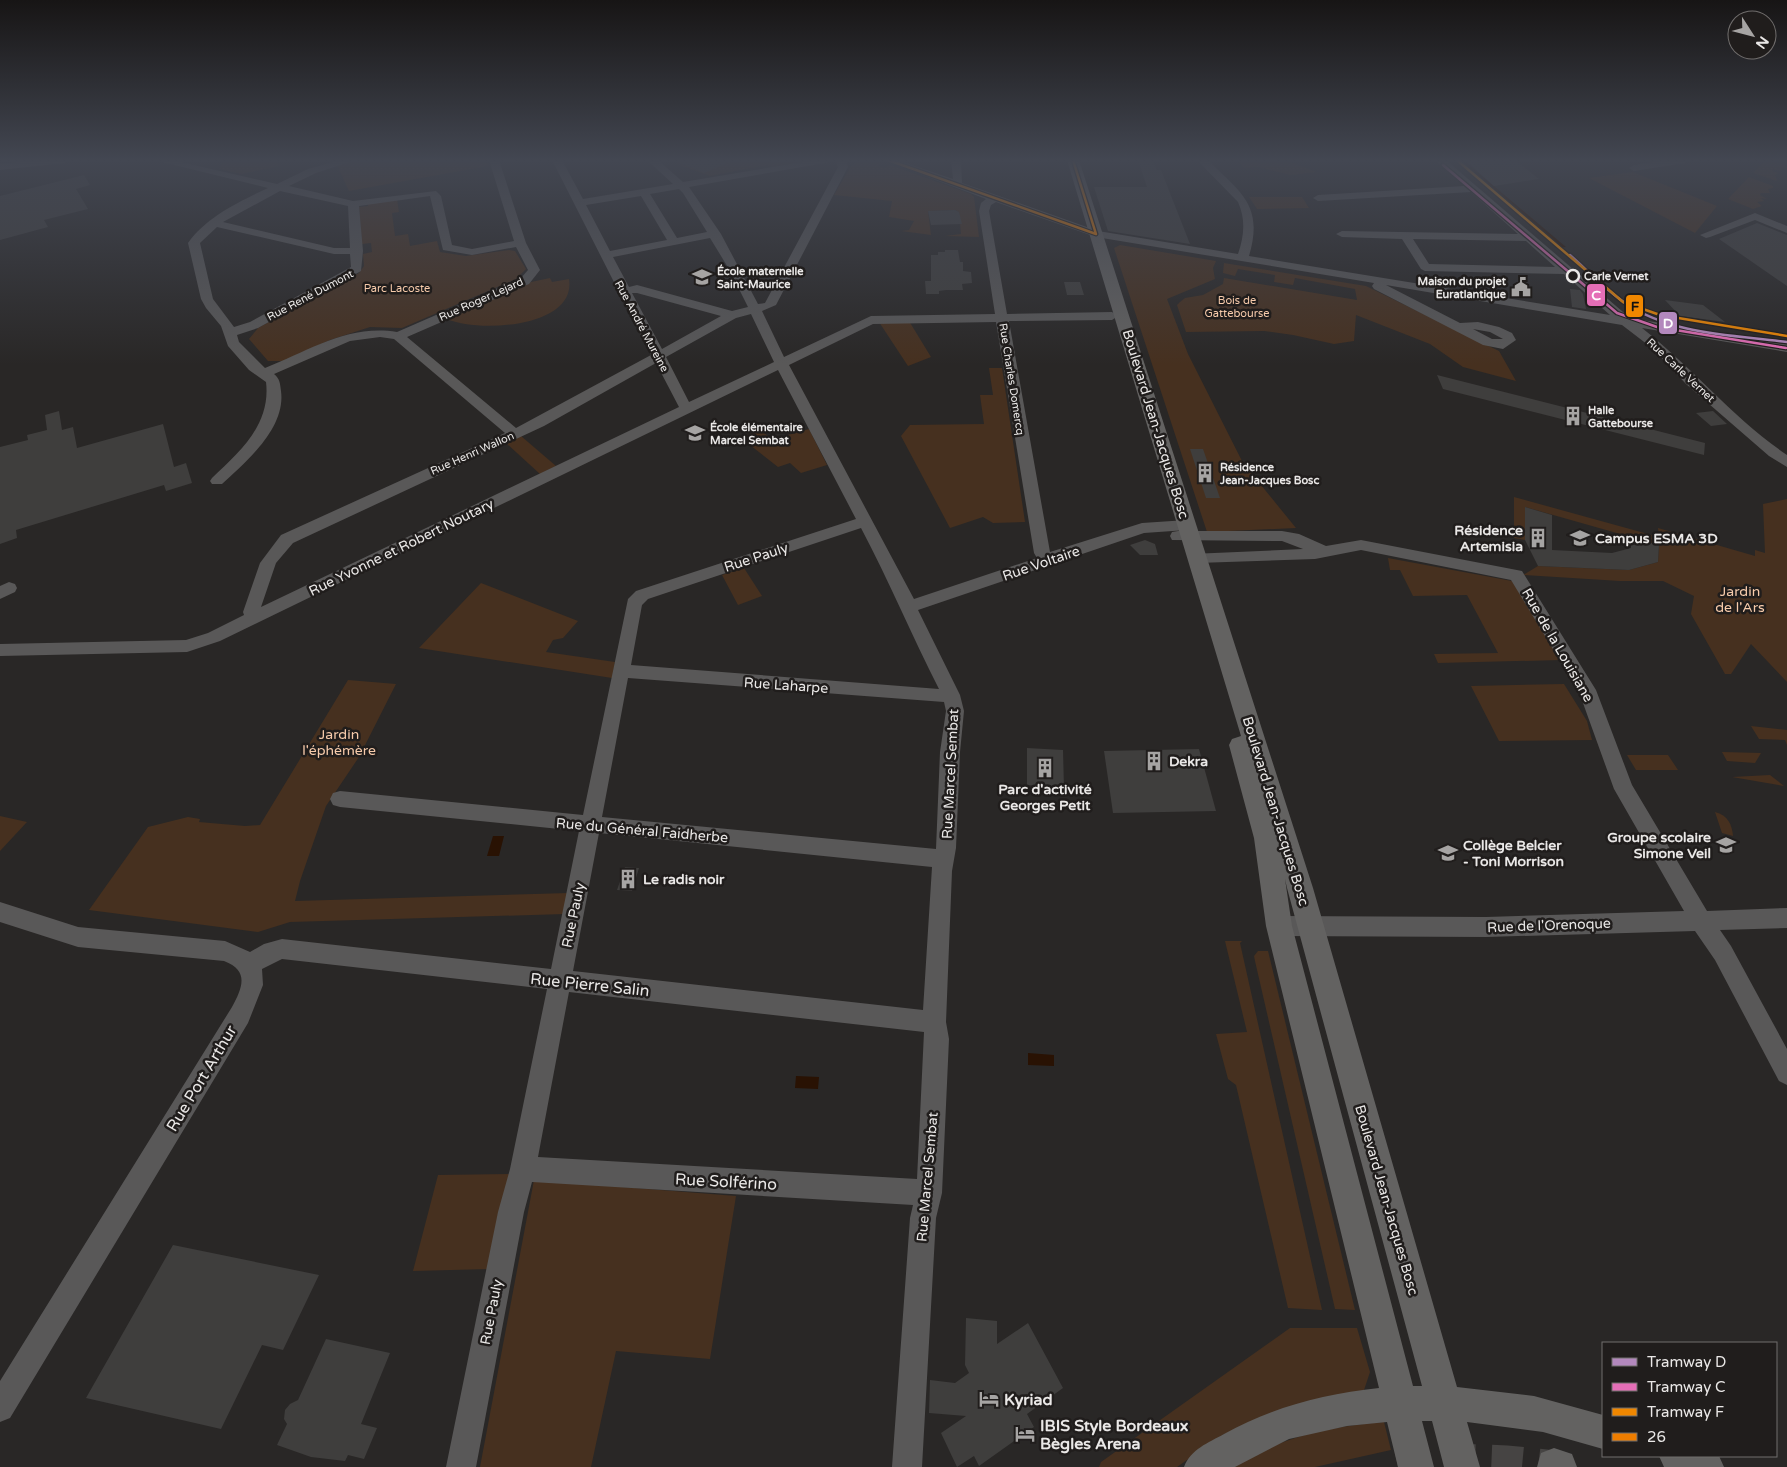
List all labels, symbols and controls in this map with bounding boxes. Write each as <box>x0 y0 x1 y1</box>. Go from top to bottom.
north arrow <box>1727 10 1777 60</box>
text: N <box>1752 33 1772 52</box>
place label: École maternelle Saint-Maurice <box>717 264 804 291</box>
school or university icon: École maternelle Saint-Maurice <box>691 266 713 288</box>
street label: Rue René Dumont <box>265 267 356 324</box>
marker: Carle Vernet <box>1566 269 1580 283</box>
place label: Carle Vernet <box>1584 270 1649 283</box>
street label: Rue Roger Lejard <box>437 275 525 324</box>
place label: Maison du projet Euratlantique <box>1418 275 1507 302</box>
public building icon: Maison du projet Euratlantique <box>1510 276 1532 298</box>
street label: Rue André Mureine <box>612 278 671 374</box>
park label: Parc Lacoste <box>364 282 430 295</box>
line badge: C <box>1586 283 1606 307</box>
text: C <box>1591 287 1601 304</box>
park label: Bois de Gattebourse <box>1205 294 1269 320</box>
line badge: F <box>1625 294 1644 318</box>
text: F <box>1631 298 1640 315</box>
line badge: D <box>1658 311 1678 335</box>
text: D <box>1663 315 1674 332</box>
street label: Rue Charles Domercq <box>996 322 1027 436</box>
street label: Boulevard Jean-Jacques Bosc <box>1119 327 1192 521</box>
street label: Rue Carle Vernet <box>1644 336 1717 405</box>
place label: Halle Gattebourse <box>1588 404 1654 430</box>
building icon: Halle Gattebourse <box>1562 405 1584 427</box>
place label: École élémentaire Marcel Sembat <box>710 420 803 447</box>
school or university icon: École élémentaire Marcel Sembat <box>684 422 706 444</box>
street label: Rue Henri Wallon <box>428 429 516 478</box>
place label: Résidence Jean-Jacques Bosc <box>1219 461 1319 488</box>
building icon: Résidence Jean-Jacques Bosc <box>1194 462 1216 484</box>
street label: Rue Yvonne et Robert Noutary <box>306 495 497 600</box>
place label: Résidence Artemisia <box>1454 522 1523 555</box>
building icon: Résidence Artemisia <box>1527 527 1549 549</box>
school or university icon: Campus ESMA 3D <box>1569 527 1591 549</box>
place label: Campus ESMA 3D <box>1595 530 1718 547</box>
street label: Rue Pauly <box>722 539 791 576</box>
street label: Rue Voltaire <box>1000 542 1082 585</box>
park label: Jardin de l'Ars <box>1715 583 1765 616</box>
street label: Rue de la Louisiane <box>1518 585 1597 705</box>
street label: Rue Laharpe <box>743 674 829 697</box>
street label: Rue Marcel Sembat <box>939 708 962 840</box>
street label: Boulevard Jean-Jacques Bosc <box>1239 714 1312 908</box>
park label: Jardin l'éphémère <box>302 726 376 759</box>
building icon: Dekra <box>1143 750 1165 772</box>
place label: Dekra <box>1169 753 1208 770</box>
building icon: Parc d'activité Georges Petit <box>1034 757 1056 779</box>
place label: Parc d'activité Georges Petit <box>998 781 1092 814</box>
street label: Rue du Général Faidherbe <box>555 815 729 846</box>
place label: Groupe scolaire Simone Veil <box>1607 829 1711 862</box>
school or university icon: Groupe scolaire Simone Veil <box>1715 834 1737 856</box>
place label: Collège Belcier - Toni Morrison <box>1463 837 1564 870</box>
school or university icon: Collège Belcier - Toni Morrison <box>1437 842 1459 864</box>
building icon: Le radis noir <box>617 868 639 890</box>
place label: Le radis noir <box>643 871 725 888</box>
street label: Rue Pauly <box>558 880 589 949</box>
street label: Rue de l'Orenoque <box>1487 915 1611 936</box>
street label: Rue Pierre Salin <box>529 969 651 1001</box>
street label: Rue Port Arthur <box>162 1021 242 1135</box>
street label: Boulevard Jean-Jacques Bosc <box>1351 1103 1422 1297</box>
street label: Rue Marcel Sembat <box>913 1111 942 1243</box>
street label: Rue Solférino <box>674 1169 778 1195</box>
street label: Rue Pauly <box>477 1277 506 1346</box>
legend <box>1602 1342 1777 1457</box>
text: Tramway D <box>1647 1353 1726 1371</box>
text: Tramway C <box>1647 1378 1726 1396</box>
hotel icon: Kyriad <box>978 1388 1000 1410</box>
place label: Kyriad <box>1004 1390 1053 1410</box>
text: Tramway F <box>1647 1403 1724 1421</box>
place label: IBIS Style Bordeaux Bègles Arena <box>1040 1416 1189 1454</box>
hotel icon: IBIS Style Bordeaux Bègles Arena <box>1014 1423 1036 1445</box>
text: 26 <box>1647 1428 1666 1446</box>

